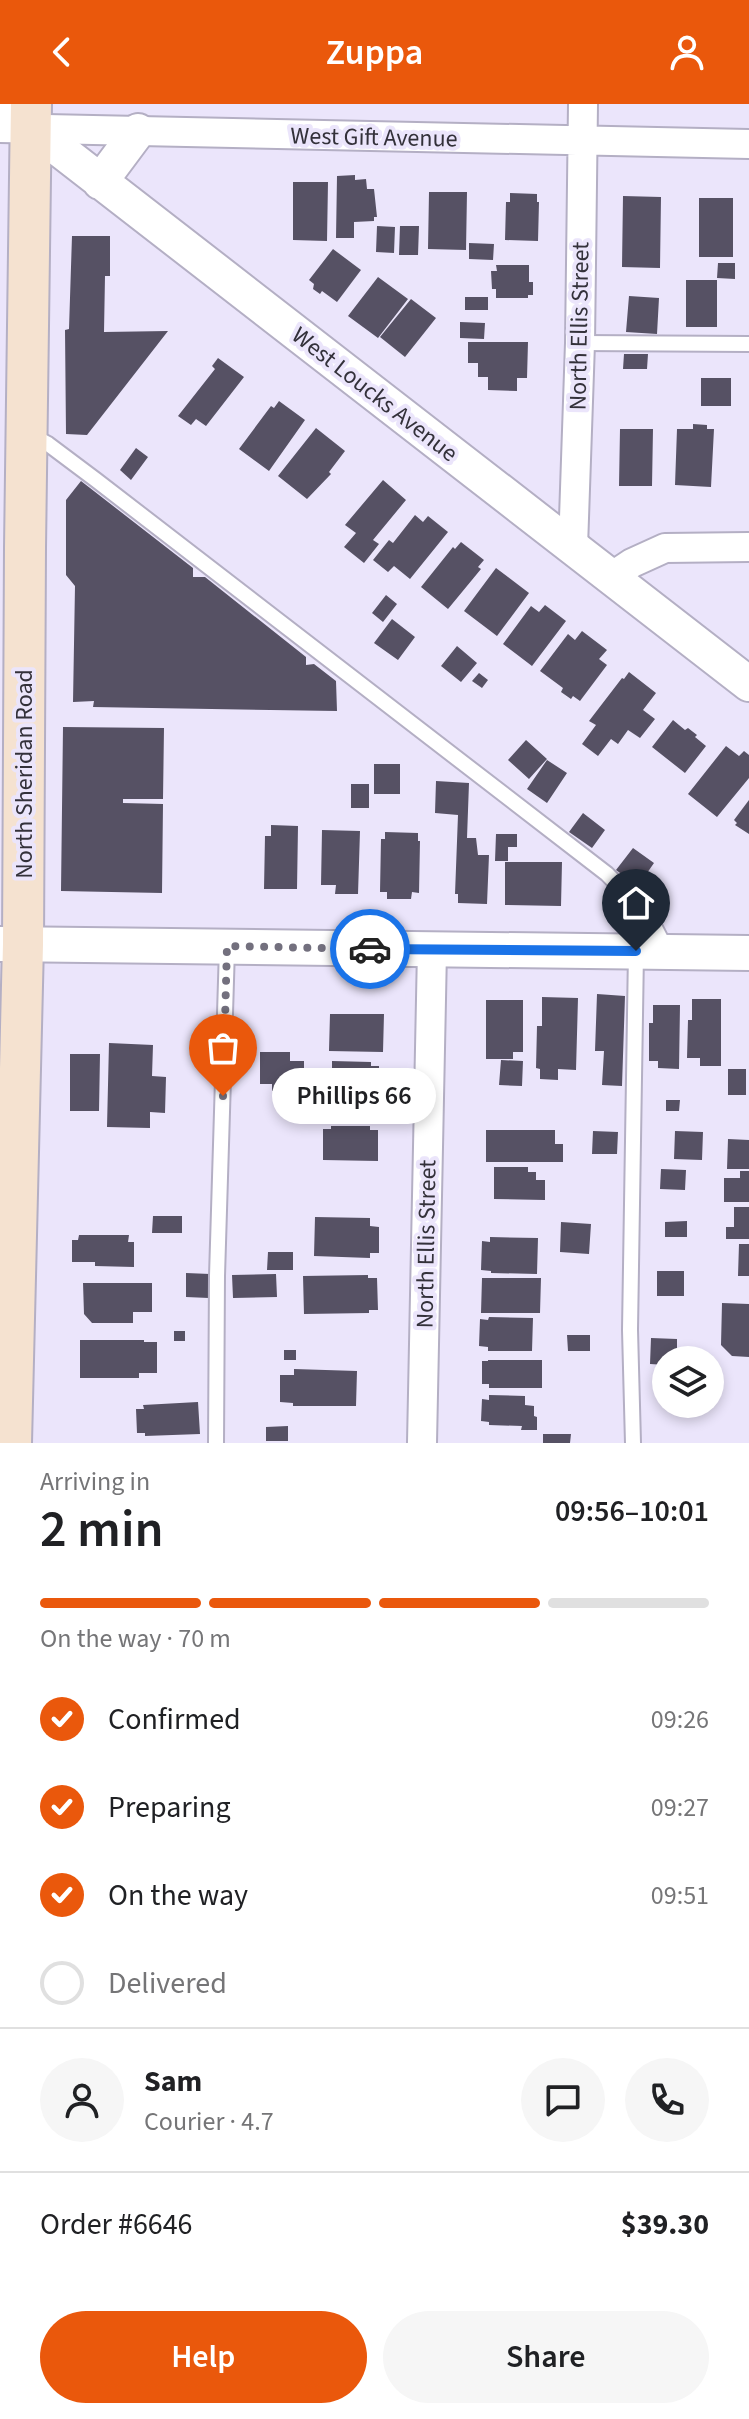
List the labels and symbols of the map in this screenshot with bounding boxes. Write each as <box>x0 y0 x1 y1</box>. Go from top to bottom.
street label: West Gift Avenue <box>290 119 458 156</box>
street label: North Ellis Street <box>561 241 598 411</box>
street label: West Loucks Avenue <box>284 318 465 470</box>
street label: North Sheridan Road <box>7 669 42 879</box>
pin <box>602 869 670 951</box>
courier <box>330 909 410 989</box>
pin <box>189 1014 257 1096</box>
callout: Phillips 66 <box>271 1068 435 1124</box>
street label: North Ellis Street <box>408 1159 445 1329</box>

